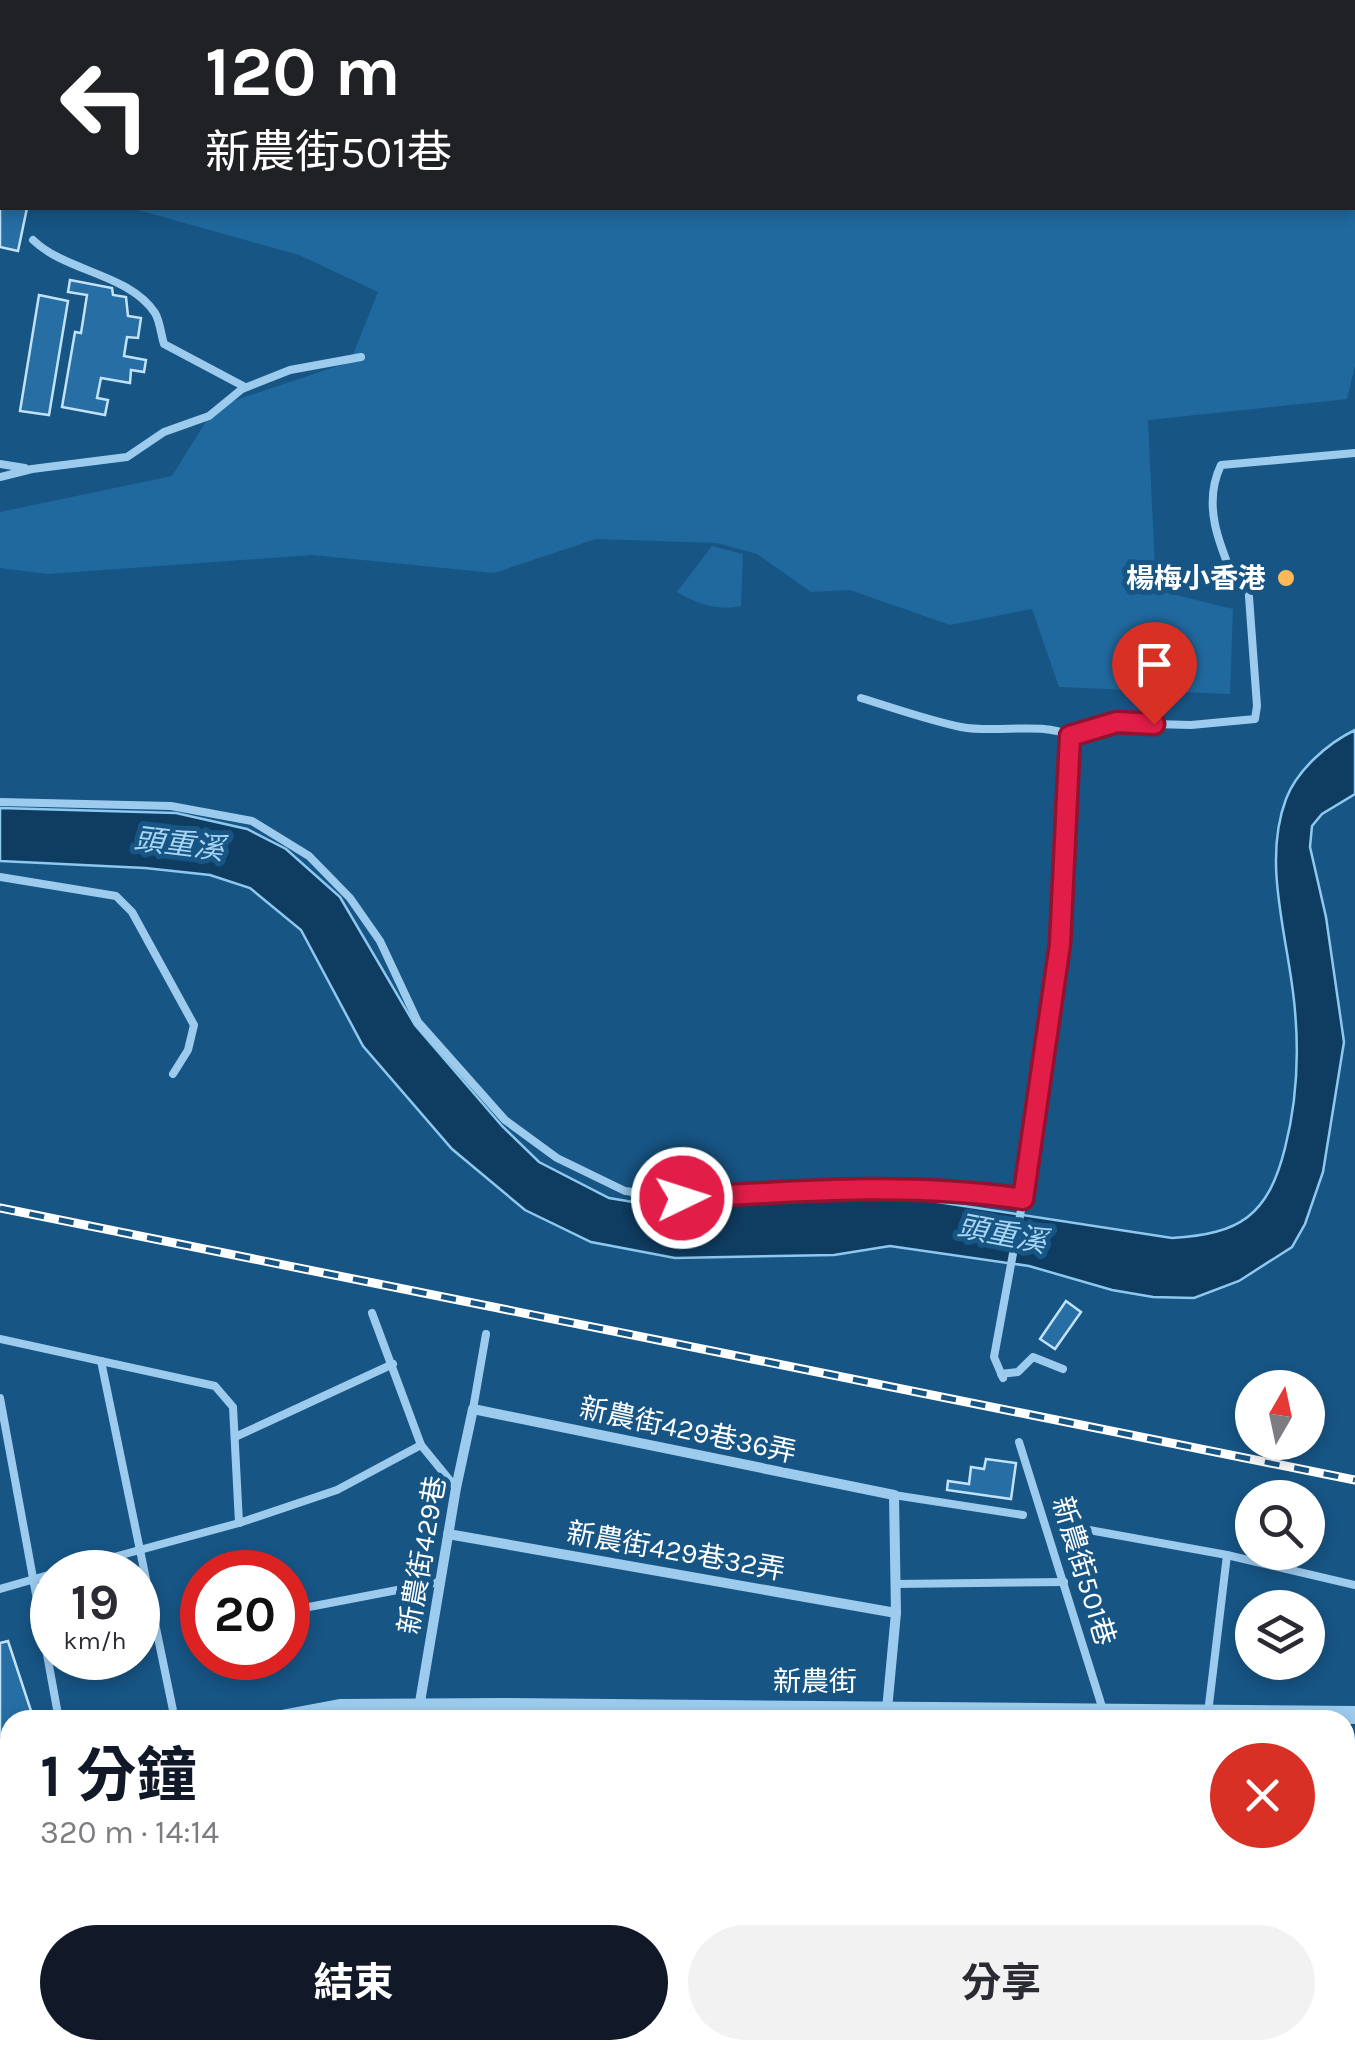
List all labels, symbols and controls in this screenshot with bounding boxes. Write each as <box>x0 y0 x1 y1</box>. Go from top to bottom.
text: 120 m <box>205 31 401 113</box>
icon: left <box>40 40 170 170</box>
text: 新農街501巷 <box>205 126 452 178</box>
place label: 楊梅小香港 <box>1126 562 1266 595</box>
marker: 楊梅小香港 <box>1275 567 1297 589</box>
pin <box>1112 622 1197 725</box>
icon: arrive <box>1127 637 1182 692</box>
water label: 頭重溪 <box>132 821 230 868</box>
position arrow <box>630 1146 734 1250</box>
water label: 頭重溪 <box>954 1208 1054 1261</box>
north arrow <box>1235 1370 1325 1460</box>
map controls <box>1235 1370 1325 1680</box>
street label: 新農街429巷36弄 <box>577 1391 799 1469</box>
street label: 新農街429巷 <box>392 1473 452 1637</box>
button: search <box>1235 1480 1325 1570</box>
street label: 新農街501巷 <box>1046 1493 1122 1649</box>
street label: 新農街429巷32弄 <box>564 1516 788 1586</box>
speed limit sign: 20 <box>180 1550 310 1680</box>
text: 19 <box>71 1573 119 1632</box>
button: layers <box>1235 1590 1325 1680</box>
text: km/h <box>63 1626 127 1655</box>
street label: 新農街 <box>773 1665 857 1698</box>
text: 1 分鐘 <box>40 1741 197 1811</box>
button: close <box>1210 1743 1315 1848</box>
text: 320 m · 14:14 <box>40 1814 219 1851</box>
button: 結束 <box>40 1925 668 2040</box>
button: 分享 <box>688 1925 1315 2040</box>

